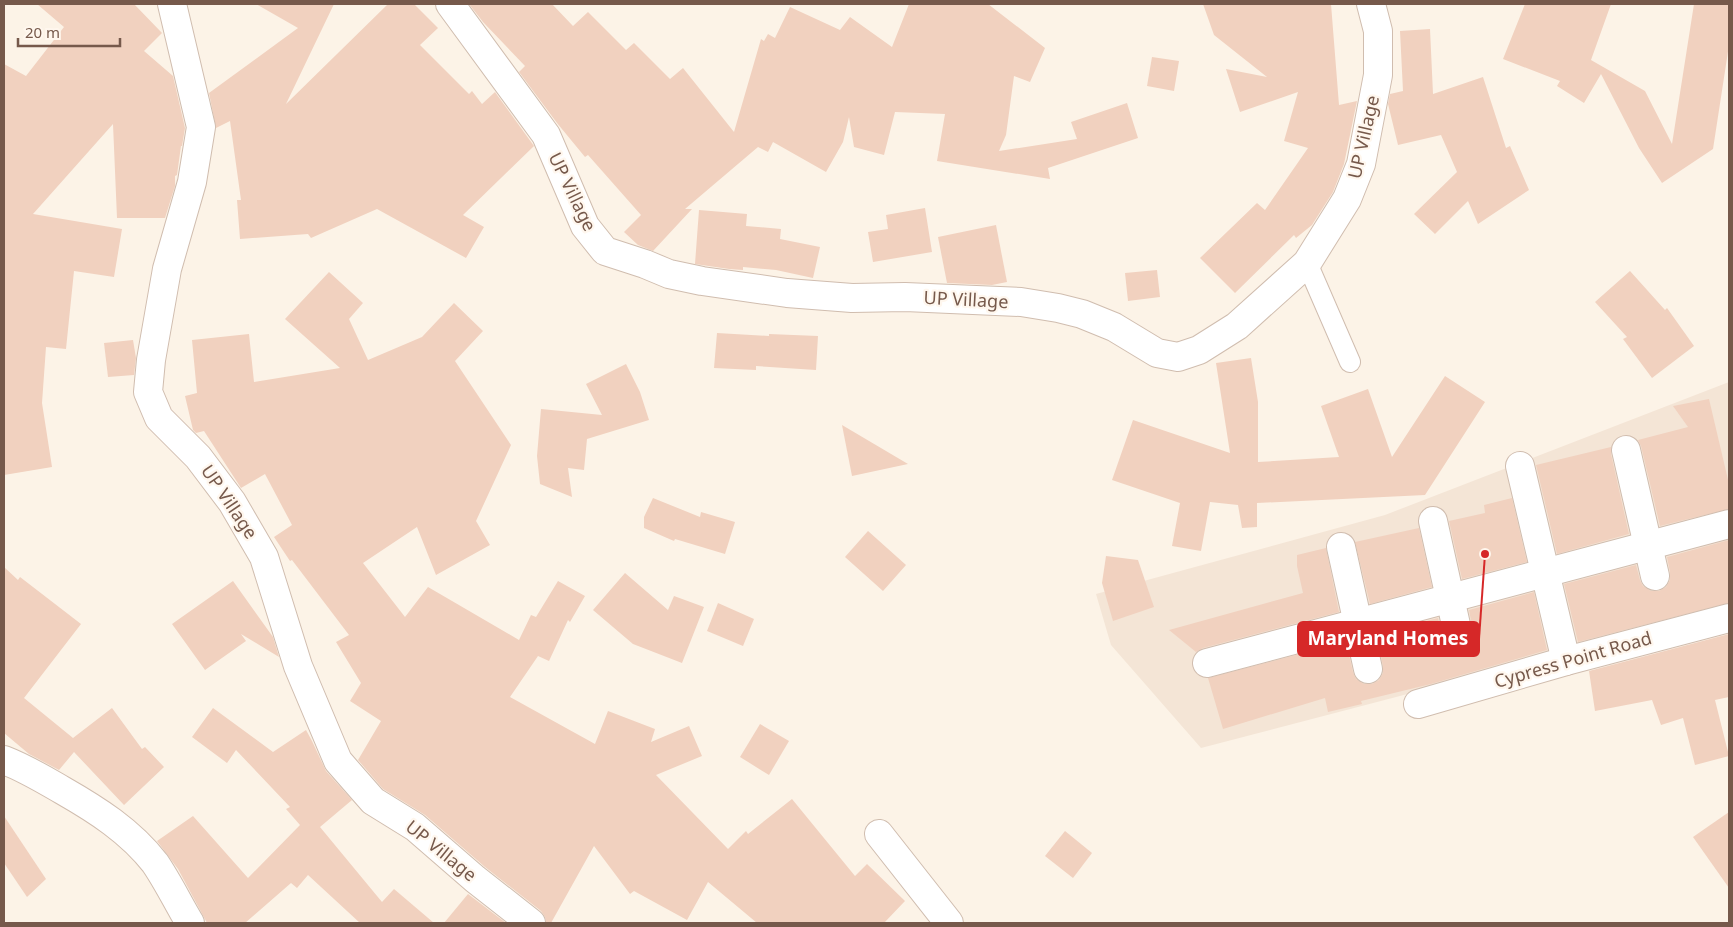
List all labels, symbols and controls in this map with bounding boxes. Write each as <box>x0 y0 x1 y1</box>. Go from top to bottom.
scale bar <box>18 15 120 47</box>
text: 20 m <box>25 22 60 42</box>
street label: UP Village <box>1342 93 1384 181</box>
street label: UP Village <box>544 148 602 235</box>
street label: UP Village <box>923 285 1009 313</box>
street label: UP Village <box>196 460 263 543</box>
callout: Maryland Homes <box>1298 622 1479 656</box>
text: Maryland Homes <box>1308 625 1468 651</box>
street label: Cypress Point Road <box>1491 625 1654 693</box>
street label: UP Village <box>401 814 482 886</box>

